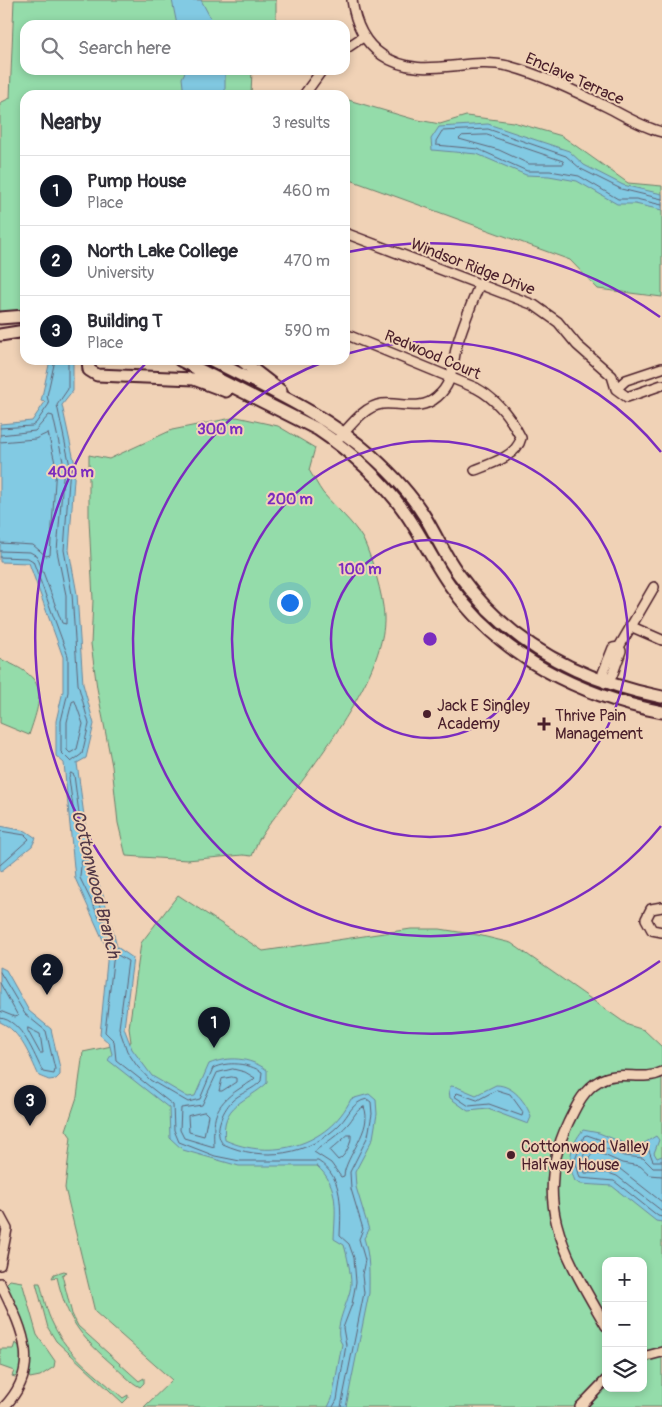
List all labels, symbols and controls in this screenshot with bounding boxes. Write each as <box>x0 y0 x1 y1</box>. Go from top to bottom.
search box <box>20 20 350 75</box>
icon: search <box>38 34 66 62</box>
text: Search here <box>78 36 171 60</box>
street label: Enclave Terrace <box>522 48 627 110</box>
text: Nearby <box>40 109 101 136</box>
text: 3 results <box>272 113 330 133</box>
text: Pump House <box>87 169 186 193</box>
text: 1 <box>53 181 59 201</box>
text: 460 m <box>283 181 330 201</box>
text: Place <box>87 193 123 213</box>
street label: Windsor Ridge Drive <box>408 234 538 300</box>
text: North Lake College <box>87 239 238 263</box>
text: 2 <box>52 251 60 271</box>
text: 470 m <box>284 251 330 271</box>
text: University <box>87 263 154 283</box>
text: Building T <box>87 309 163 333</box>
text: 3 <box>52 321 60 341</box>
text: 590 m <box>284 321 330 341</box>
street label: Redwood Court <box>381 326 484 384</box>
text: Place <box>87 333 123 353</box>
text: 300 m <box>197 420 243 439</box>
text: 400 m <box>48 463 94 482</box>
text: 200 m <box>267 490 313 509</box>
text: 100 m <box>339 560 381 579</box>
your location <box>277 590 303 616</box>
centre of rings <box>421 630 439 648</box>
place label: Jack E Singley Academy <box>437 696 530 734</box>
place label: Thrive Pain Management <box>555 706 643 744</box>
marker: Jack E Singley Academy <box>421 708 433 720</box>
marker: Thrive Pain Management <box>537 717 551 731</box>
water label: Cottonwood Branch <box>66 808 125 962</box>
pin: 2 <box>31 954 63 995</box>
pin: 1 <box>198 1007 230 1048</box>
pin: 3 <box>14 1085 46 1126</box>
place label: Cottonwood Valley Halfway House <box>521 1137 649 1175</box>
marker: Cottonwood Valley Halfway House <box>505 1149 517 1161</box>
map controls <box>602 1257 647 1392</box>
button: + <box>602 1257 647 1302</box>
button: − <box>602 1302 647 1347</box>
button: layers <box>602 1347 647 1392</box>

